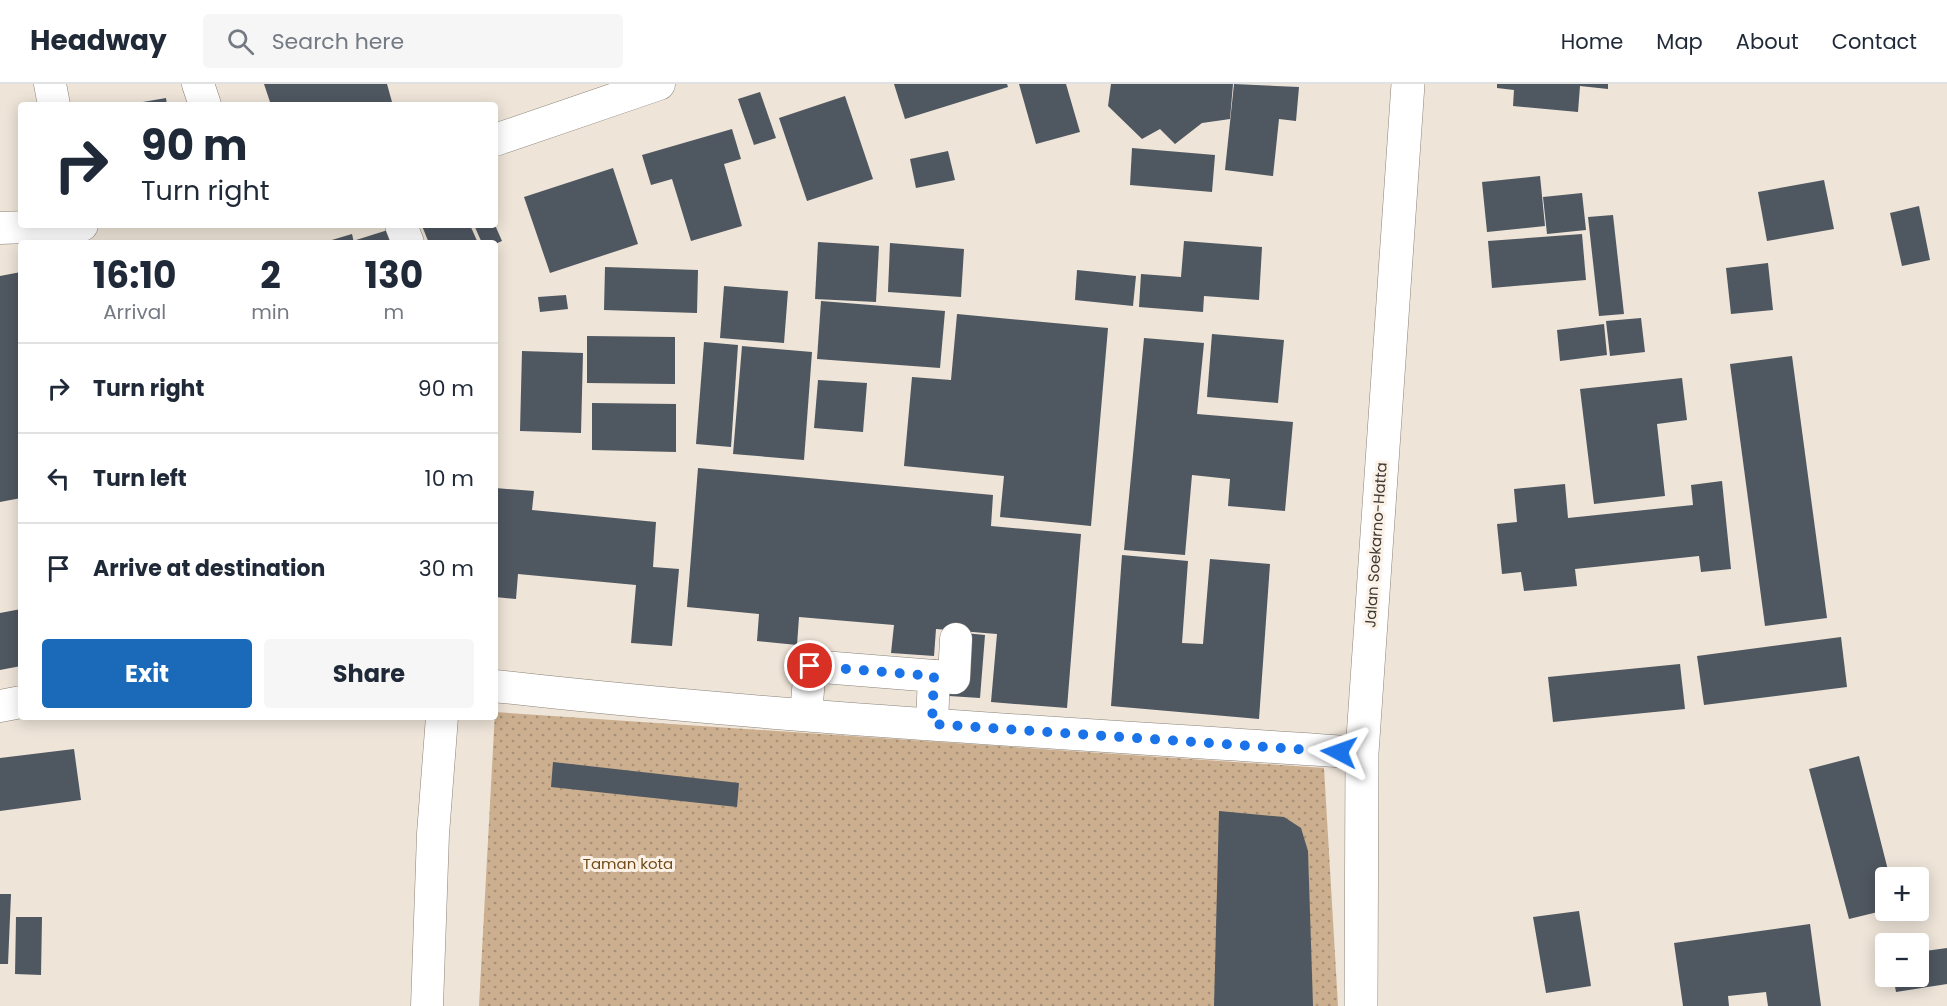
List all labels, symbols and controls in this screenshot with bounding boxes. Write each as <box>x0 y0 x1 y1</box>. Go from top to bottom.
search box <box>203 14 623 68</box>
text: Headway <box>30 21 167 60</box>
icon: search <box>224 25 257 58</box>
text: Search here <box>272 26 404 57</box>
text: Home <box>1561 27 1623 56</box>
text: Map <box>1656 27 1703 56</box>
text: About <box>1736 27 1799 56</box>
text: Contact <box>1832 27 1917 56</box>
text: 90 m <box>141 116 248 175</box>
icon: right <box>42 126 120 204</box>
text: Turn right <box>141 172 270 209</box>
text: 16:10 <box>93 250 176 301</box>
text: 2 <box>260 250 281 301</box>
text: 130 <box>364 250 423 301</box>
text: Arrival <box>103 298 166 326</box>
text: min <box>251 298 290 326</box>
text: m <box>383 298 404 326</box>
icon: right <box>42 372 75 405</box>
text: Turn right <box>93 373 204 404</box>
text: 90 m <box>418 373 474 404</box>
icon: left <box>42 462 75 495</box>
street label: Jalan Soekarno-Hatta <box>1359 462 1392 628</box>
text: Turn left <box>93 463 187 494</box>
text: 10 m <box>425 463 474 494</box>
icon: arrive <box>42 552 75 585</box>
text: Arrive at destination <box>93 553 325 584</box>
text: 30 m <box>419 553 474 584</box>
button: Exit <box>42 639 252 708</box>
button: Share <box>264 639 474 708</box>
pin <box>784 640 835 691</box>
icon: arrive <box>793 649 826 682</box>
position arrow <box>1307 720 1371 784</box>
park label: Taman kota <box>583 853 673 874</box>
map controls <box>1875 867 1929 987</box>
button: + <box>1875 867 1929 921</box>
button: − <box>1875 933 1929 987</box>

